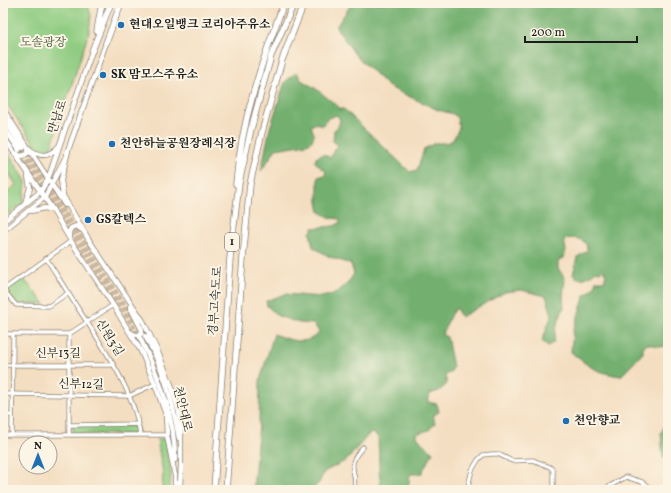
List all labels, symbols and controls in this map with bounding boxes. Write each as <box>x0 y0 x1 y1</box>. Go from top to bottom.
place label: 현대오일뱅크 코리아주유소 <box>129 17 271 33</box>
scale bar <box>525 18 637 44</box>
marker: 현대오일뱅크 코리아주유소 <box>116 20 126 30</box>
text: 200 m <box>531 25 565 41</box>
park label: 도솔광장 <box>20 35 67 51</box>
place label: SK 맘모스주유소 <box>111 67 199 83</box>
marker: SK 맘모스주유소 <box>98 70 108 80</box>
street label: 만남로 <box>45 98 71 136</box>
place label: 천안하늘공원장례식장 <box>120 136 236 152</box>
marker: 천안하늘공원장례식장 <box>107 139 117 149</box>
place label: GS칼텍스 <box>96 212 146 228</box>
marker: GS칼텍스 <box>83 215 93 225</box>
road number: 1 <box>225 233 239 251</box>
street label: 경부고속도로 <box>206 265 226 336</box>
street label: 신원3길 <box>91 316 127 360</box>
street label: 신부13길 <box>35 346 81 362</box>
street label: 신부12길 <box>58 377 104 393</box>
street label: 천안대로 <box>169 385 195 434</box>
place label: 천안향교 <box>574 413 621 429</box>
marker: 천안향교 <box>561 416 571 426</box>
north arrow <box>18 435 58 475</box>
text: N <box>34 439 42 454</box>

